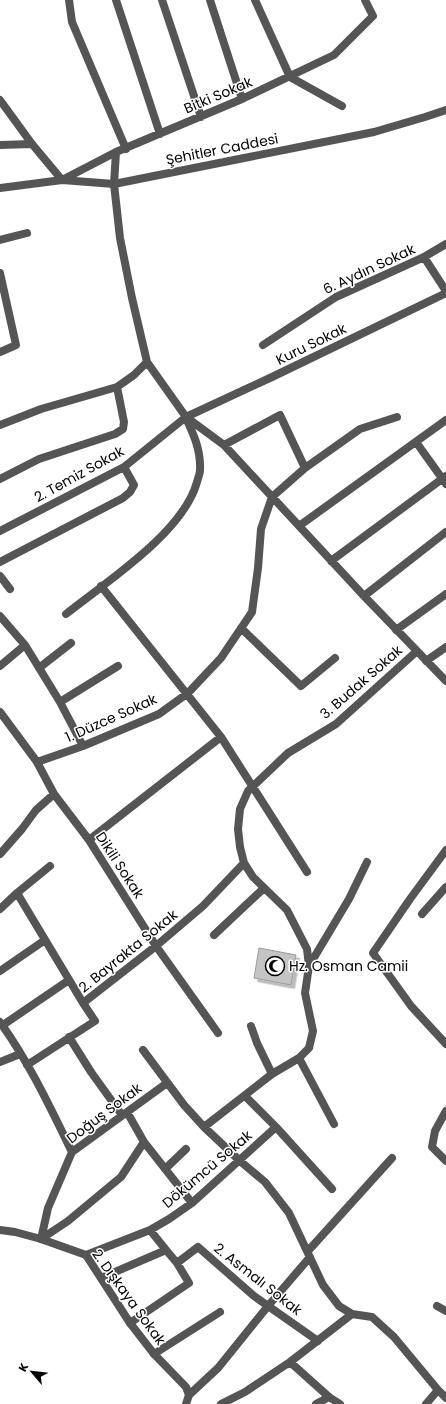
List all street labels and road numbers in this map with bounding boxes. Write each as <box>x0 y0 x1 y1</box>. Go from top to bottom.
street label: Bitki Sokak <box>181 71 256 118</box>
street label: Şehitler Caddesi <box>164 128 280 170</box>
street label: 6. Aydın Sokak <box>320 239 419 299</box>
street label: Kuru Sokak <box>272 318 350 370</box>
street label: 2. Temiz Sokak <box>30 441 128 507</box>
street label: 3. Budak Sokak <box>315 640 407 723</box>
street label: 1. Düzce Sokak <box>62 689 161 747</box>
street label: Dikili Sokak <box>91 828 149 903</box>
street label: 2. Bayrakta Sokak <box>74 904 182 997</box>
street label: Doğuş Sokak <box>62 1078 146 1148</box>
street label: Dökümcü Sokak <box>158 1125 257 1213</box>
street label: 2. Asmalı Sokak <box>210 1238 307 1320</box>
street label: 2. Dışkaya Sokak <box>87 1245 171 1350</box>

